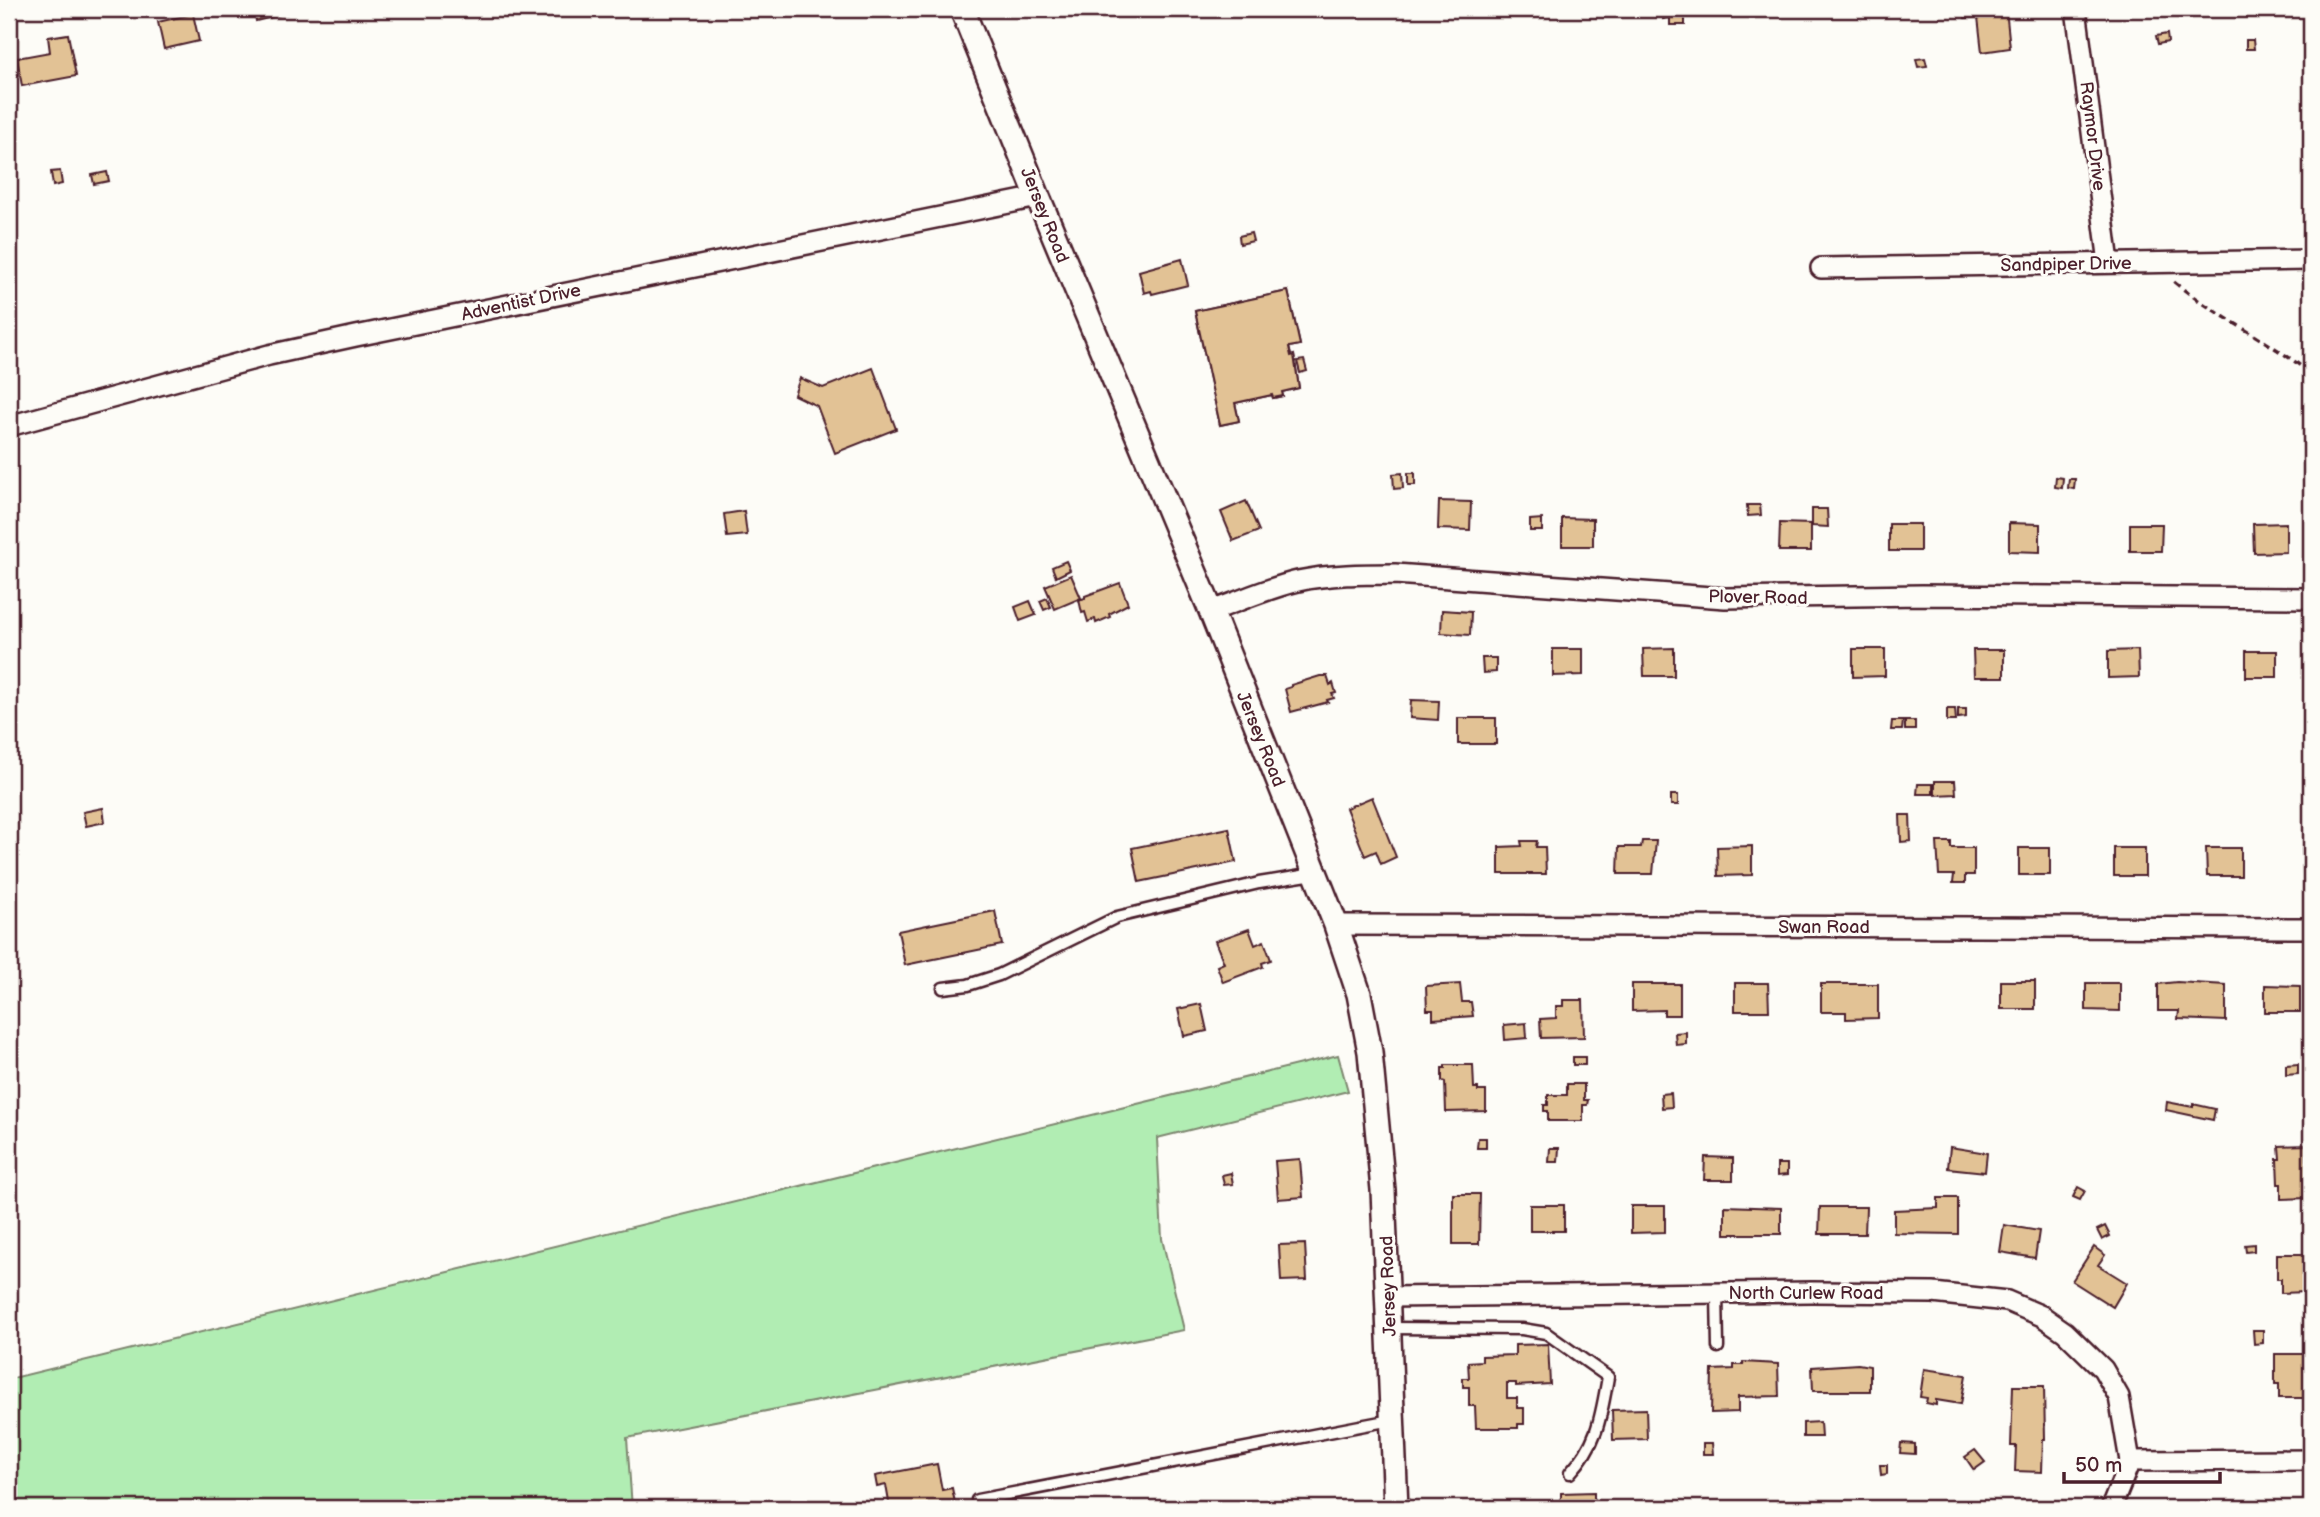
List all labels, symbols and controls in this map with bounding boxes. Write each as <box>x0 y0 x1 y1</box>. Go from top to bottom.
street label: Raymor Drive <box>2075 80 2110 192</box>
street label: Jersey Road <box>1016 164 1073 266</box>
street label: Sandpiper Drive <box>2000 253 2132 276</box>
street label: Adventist Drive <box>459 280 583 325</box>
street label: Plover Road <box>1708 586 1808 609</box>
street label: Jersey Road <box>1232 688 1289 790</box>
street label: Swan Road <box>1778 917 1870 938</box>
street label: Jersey Road <box>1376 1235 1401 1337</box>
street label: North Curlew Road <box>1728 1283 1884 1304</box>
scale bar <box>2064 1440 2220 1484</box>
text: 50 m <box>2075 1453 2122 1478</box>

